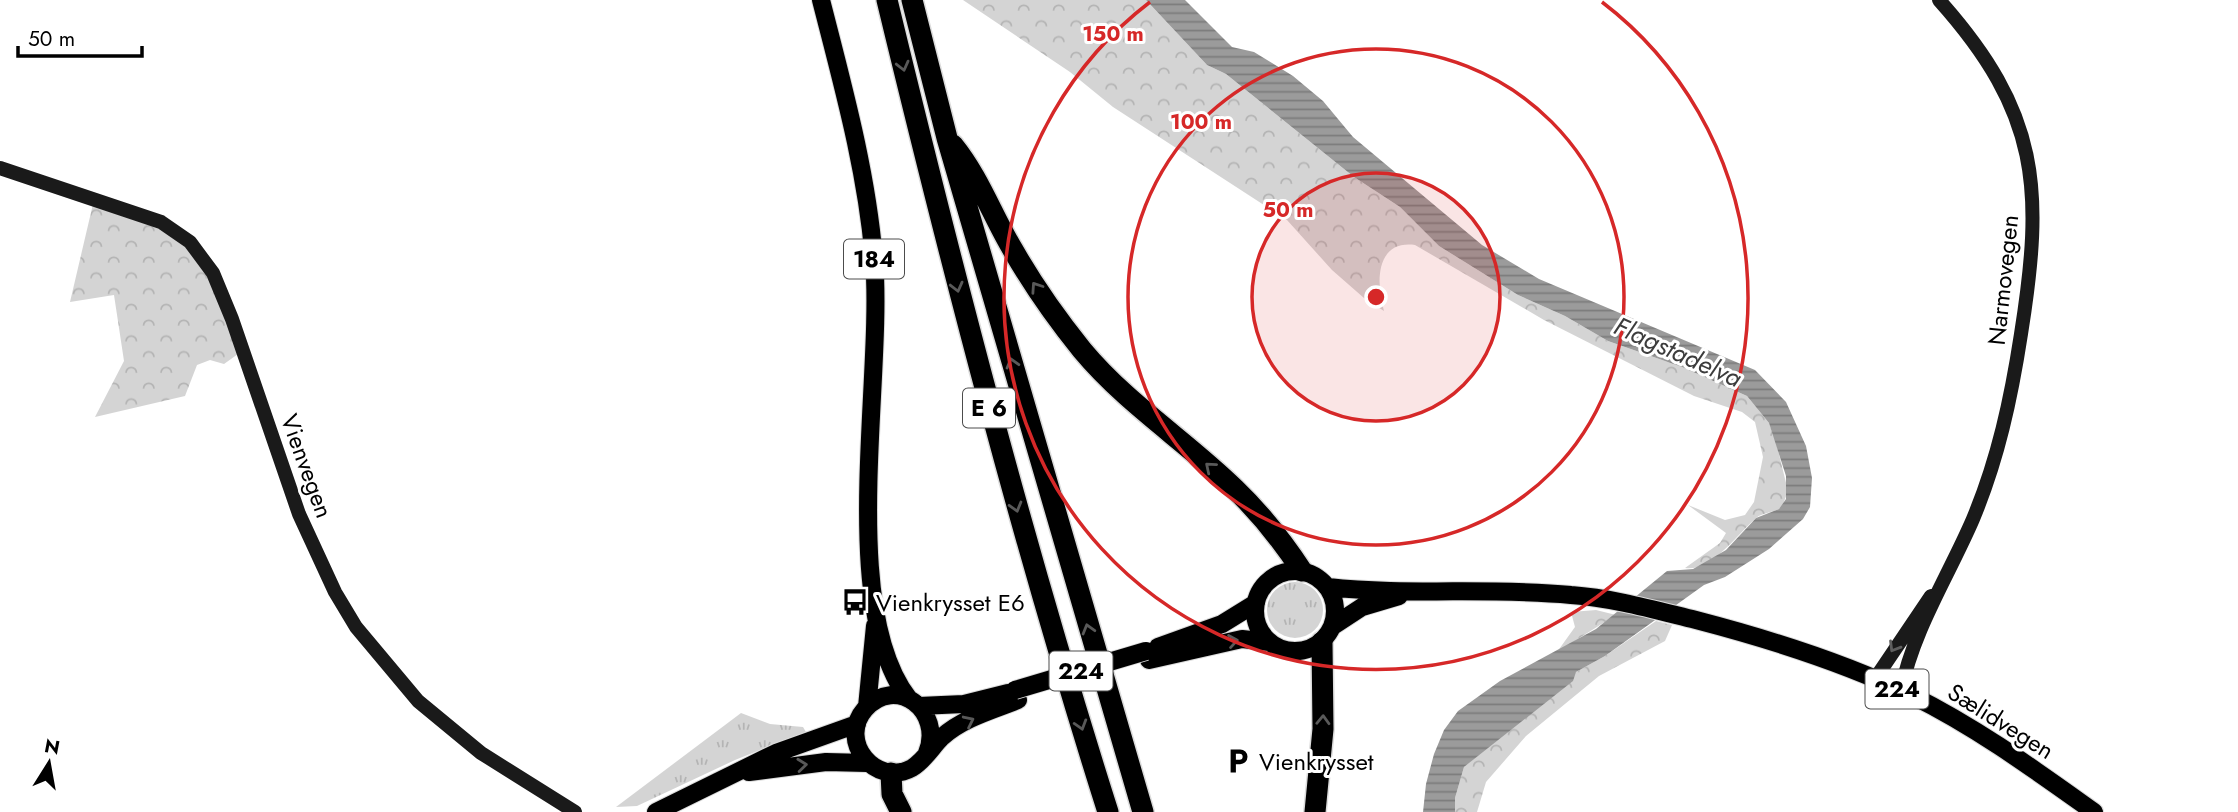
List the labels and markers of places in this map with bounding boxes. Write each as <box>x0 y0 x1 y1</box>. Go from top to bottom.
centre of rings <box>1364 285 1388 309</box>
place label: Vienkrysset E6 <box>876 585 1025 620</box>
bus stop icon: Vienkrysset E6 <box>840 587 870 617</box>
place label: Vienkrysset <box>1259 744 1374 779</box>
parking icon: Vienkrysset <box>1223 746 1253 776</box>

